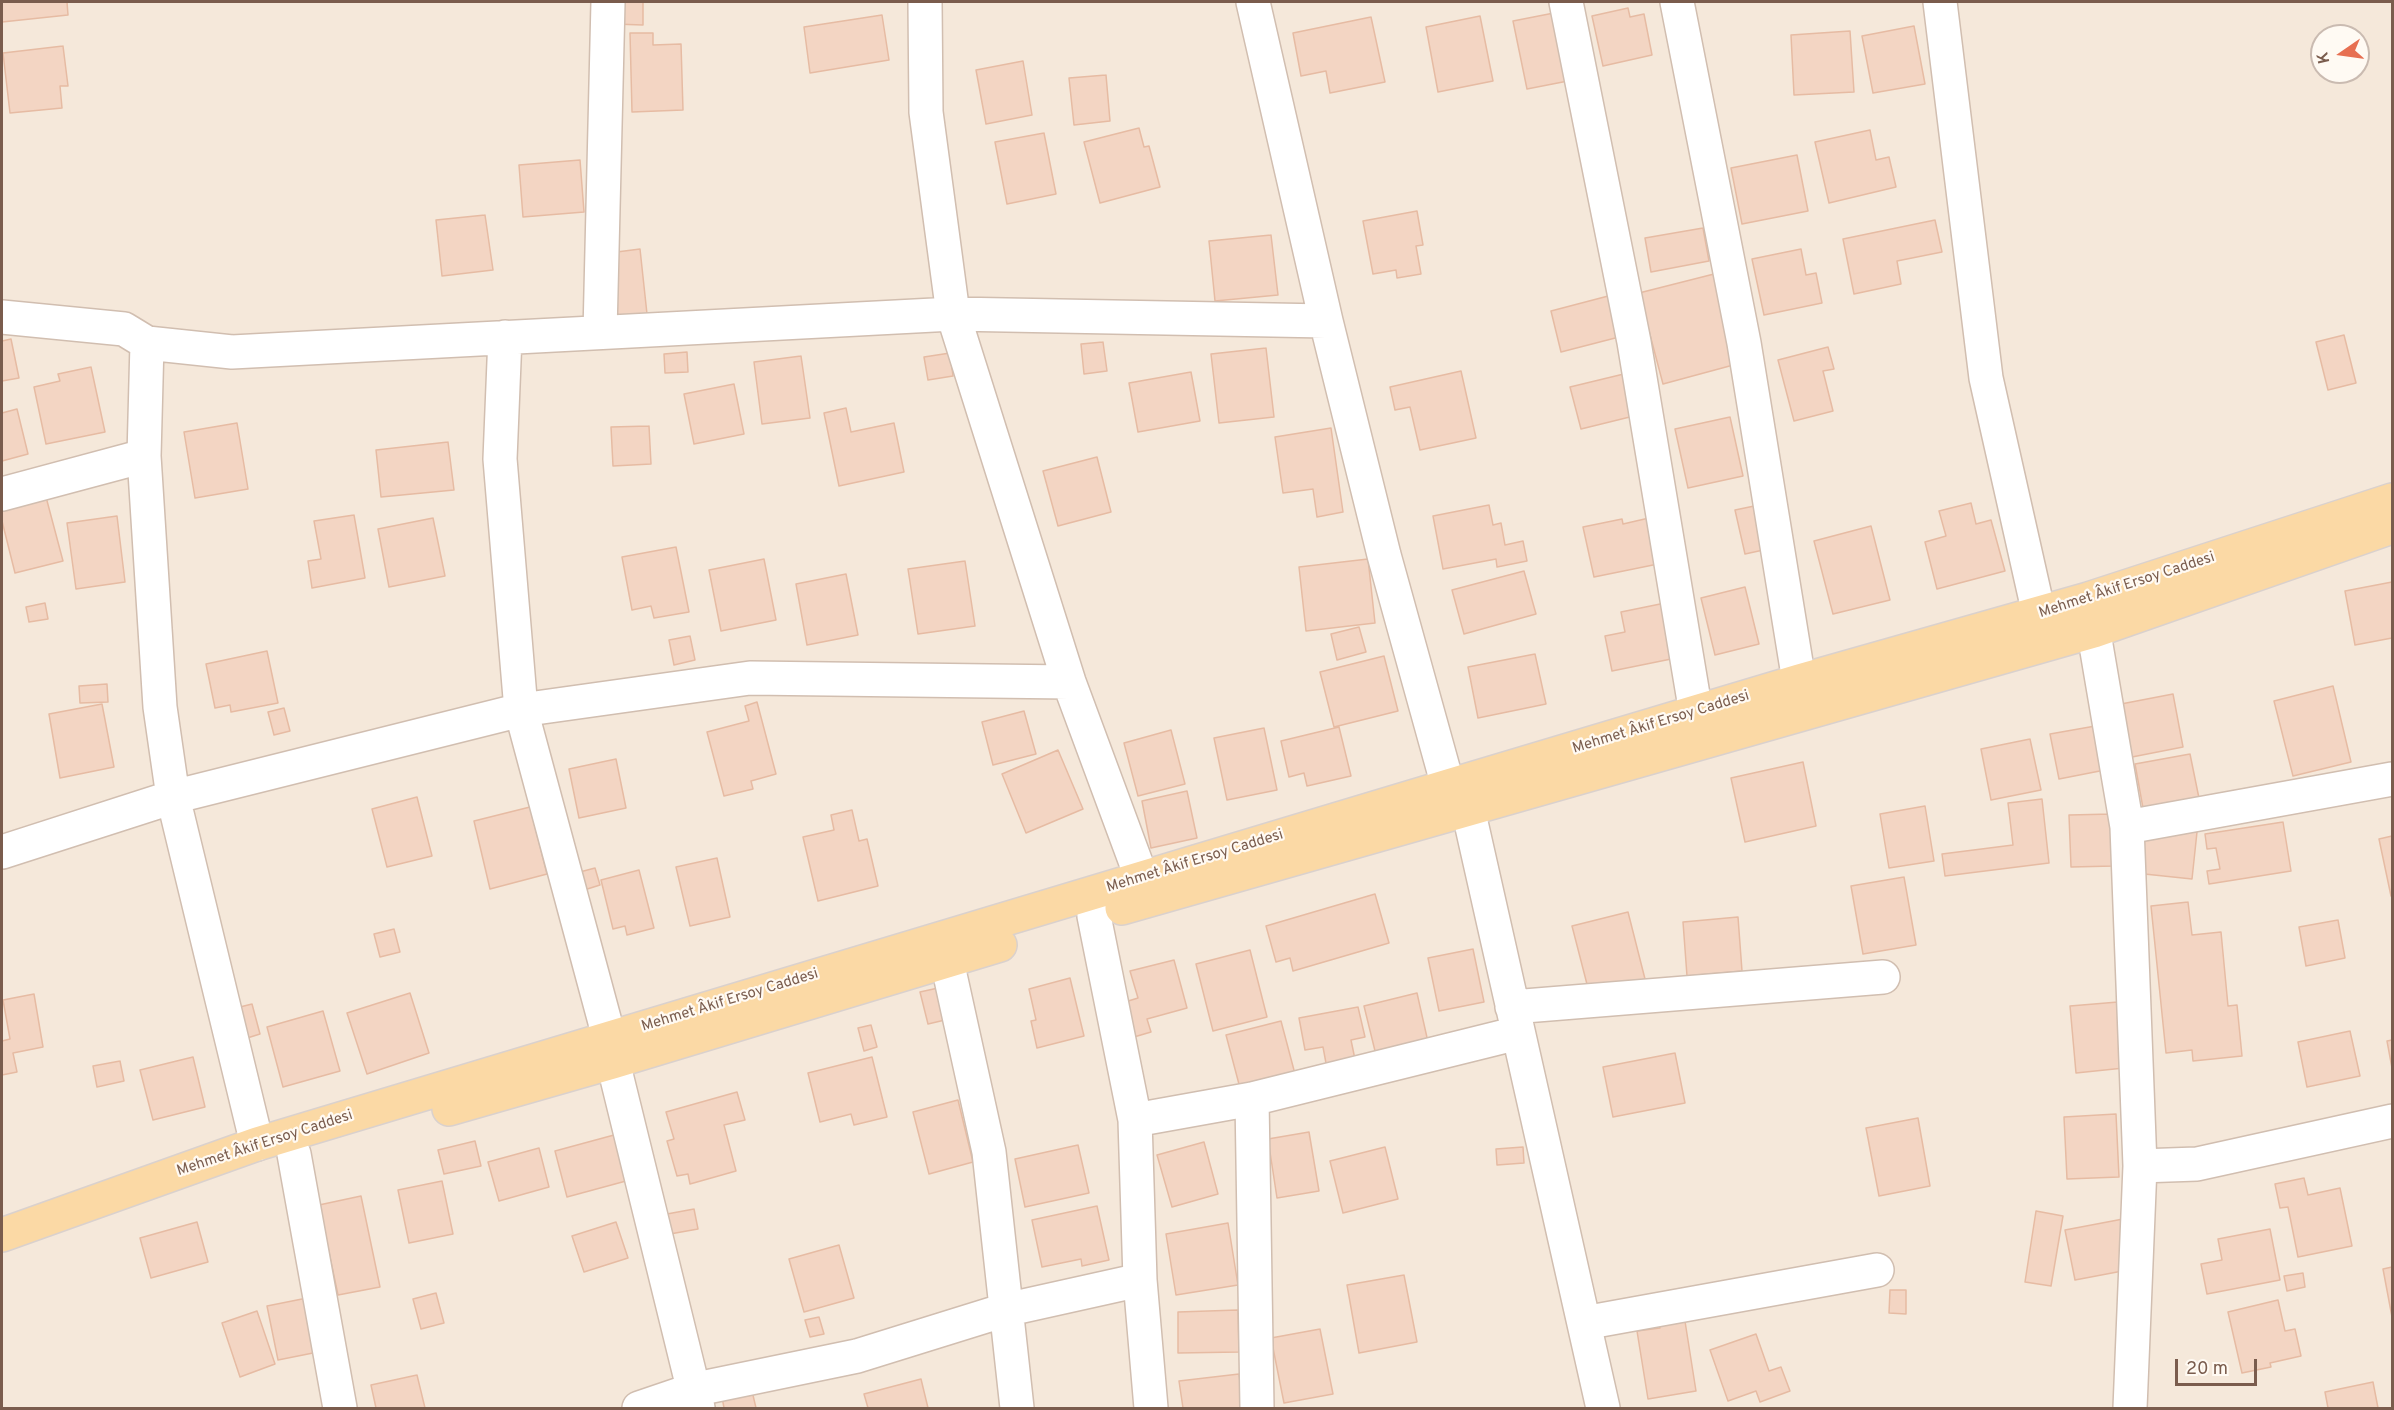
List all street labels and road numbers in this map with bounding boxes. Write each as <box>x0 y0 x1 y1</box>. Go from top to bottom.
street label: Mehmet Âkif Ersoy Caddesi <box>2037 549 2217 623</box>
street label: Mehmet Âkif Ersoy Caddesi <box>1570 687 1752 759</box>
street label: Mehmet Âkif Ersoy Caddesi <box>1104 826 1286 898</box>
street label: Mehmet Âkif Ersoy Caddesi <box>639 965 821 1037</box>
street label: Mehmet Âkif Ersoy Caddesi <box>175 1107 355 1181</box>

